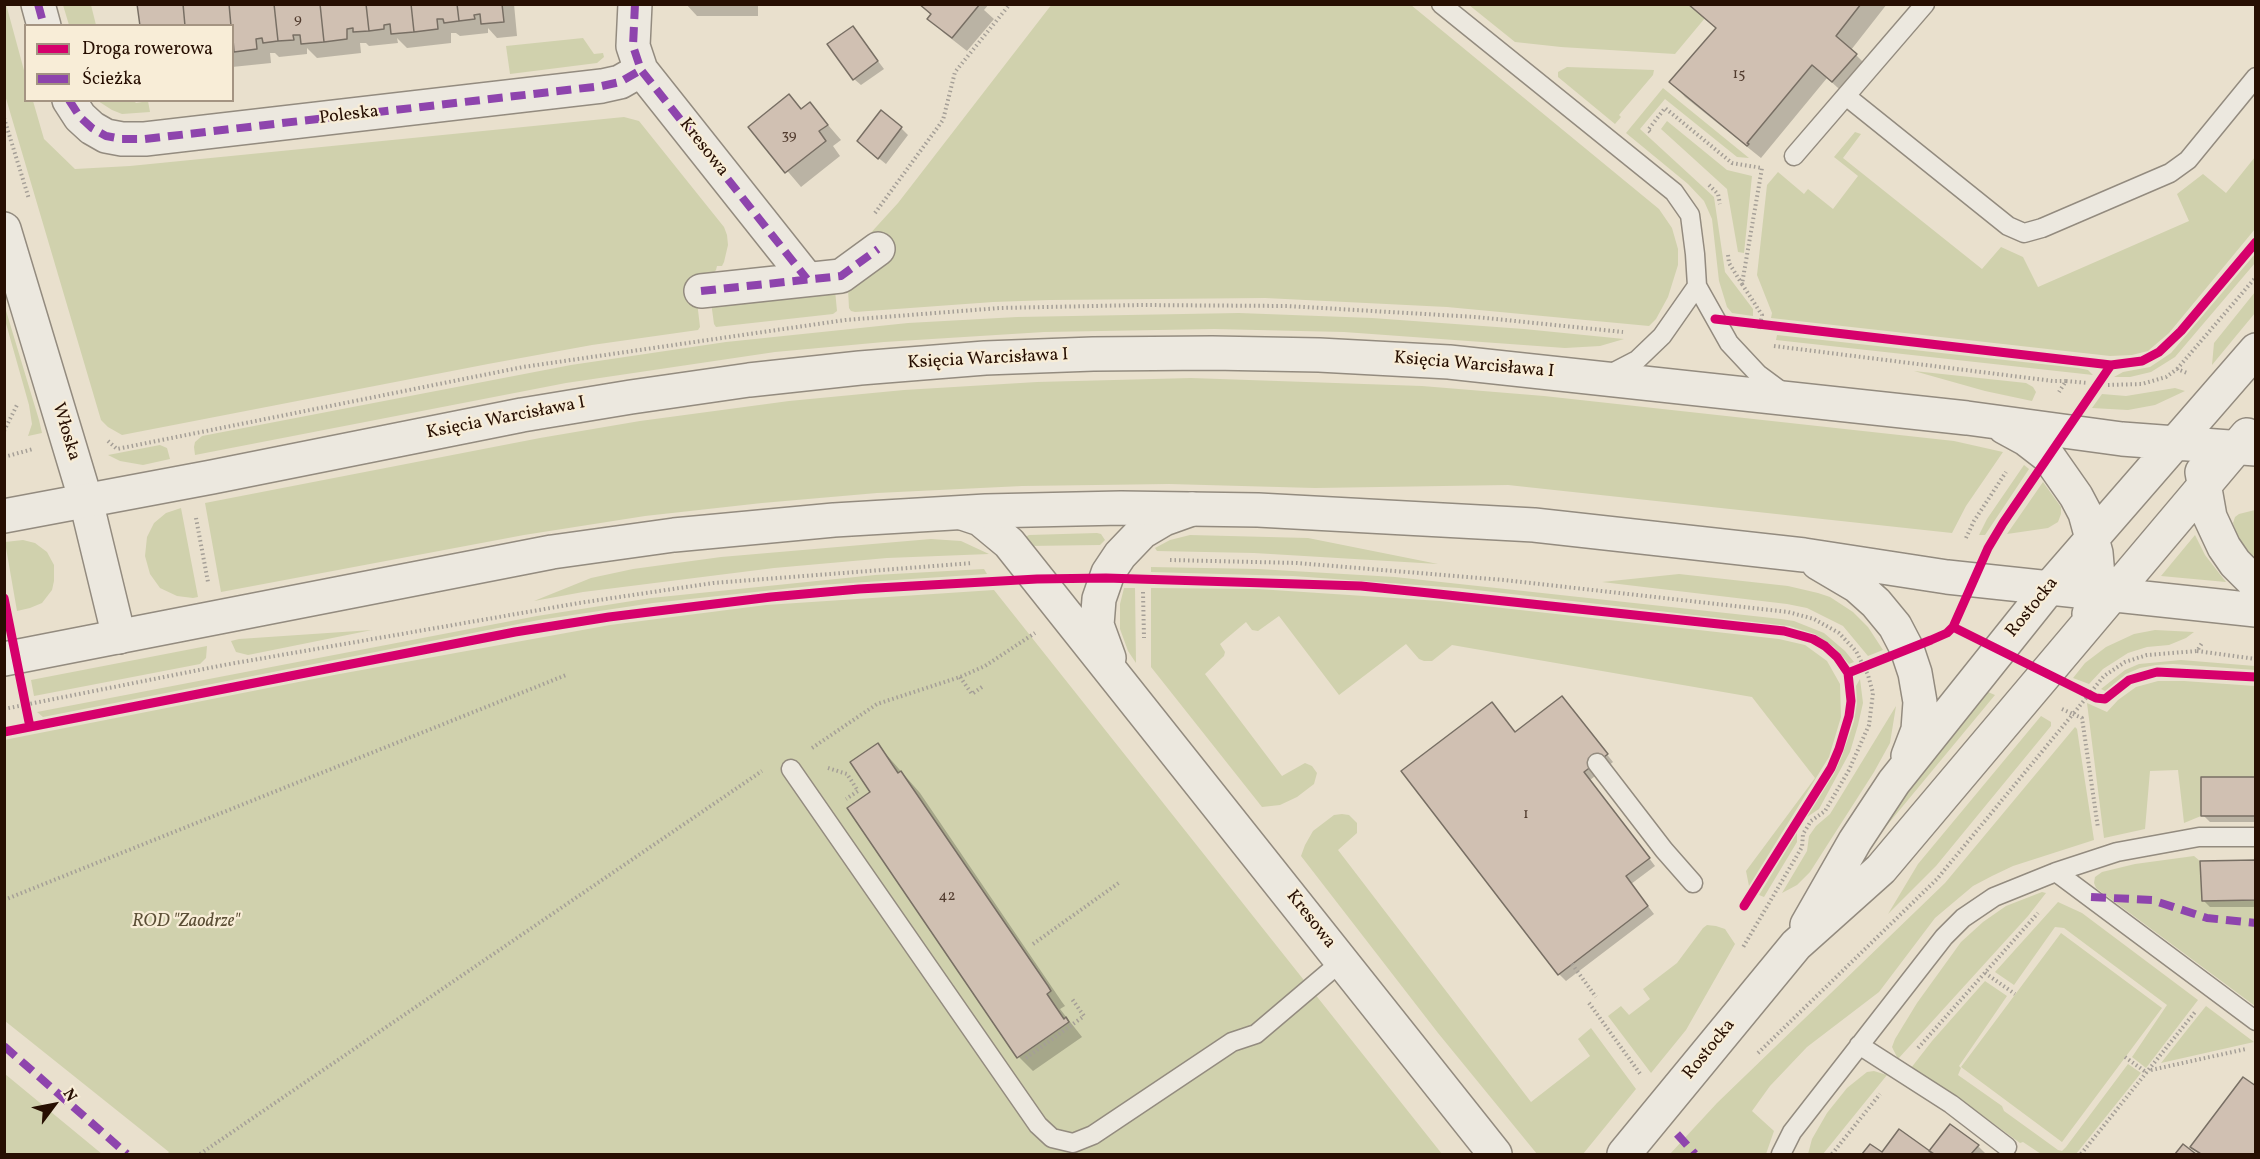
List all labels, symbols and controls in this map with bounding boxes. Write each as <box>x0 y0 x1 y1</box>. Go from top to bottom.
house number: 9 <box>294 11 302 29</box>
legend <box>24 24 234 102</box>
text: Droga rowerowa <box>82 37 213 62</box>
house number: 15 <box>1732 66 1746 84</box>
text: Ścieżka <box>82 67 142 92</box>
street label: Poleska <box>318 102 380 130</box>
street label: Kresowa <box>673 114 733 182</box>
house number: 39 <box>781 127 797 145</box>
street label: Księcia Warcisława I <box>907 345 1069 375</box>
street label: Księcia Warcisława I <box>1393 348 1555 384</box>
street label: Księcia Warcisława I <box>425 393 587 445</box>
street label: Włoska <box>46 400 84 464</box>
street label: Rostocka <box>2002 573 2064 643</box>
house number: 1 <box>1523 806 1529 824</box>
street label: Kresowa <box>1280 886 1340 954</box>
house number: 42 <box>938 888 956 906</box>
park label: ROD "Zaodrze" <box>132 912 240 934</box>
street label: Rostocka <box>1679 1015 1741 1085</box>
north arrow <box>24 1075 84 1135</box>
text: N <box>57 1085 82 1106</box>

